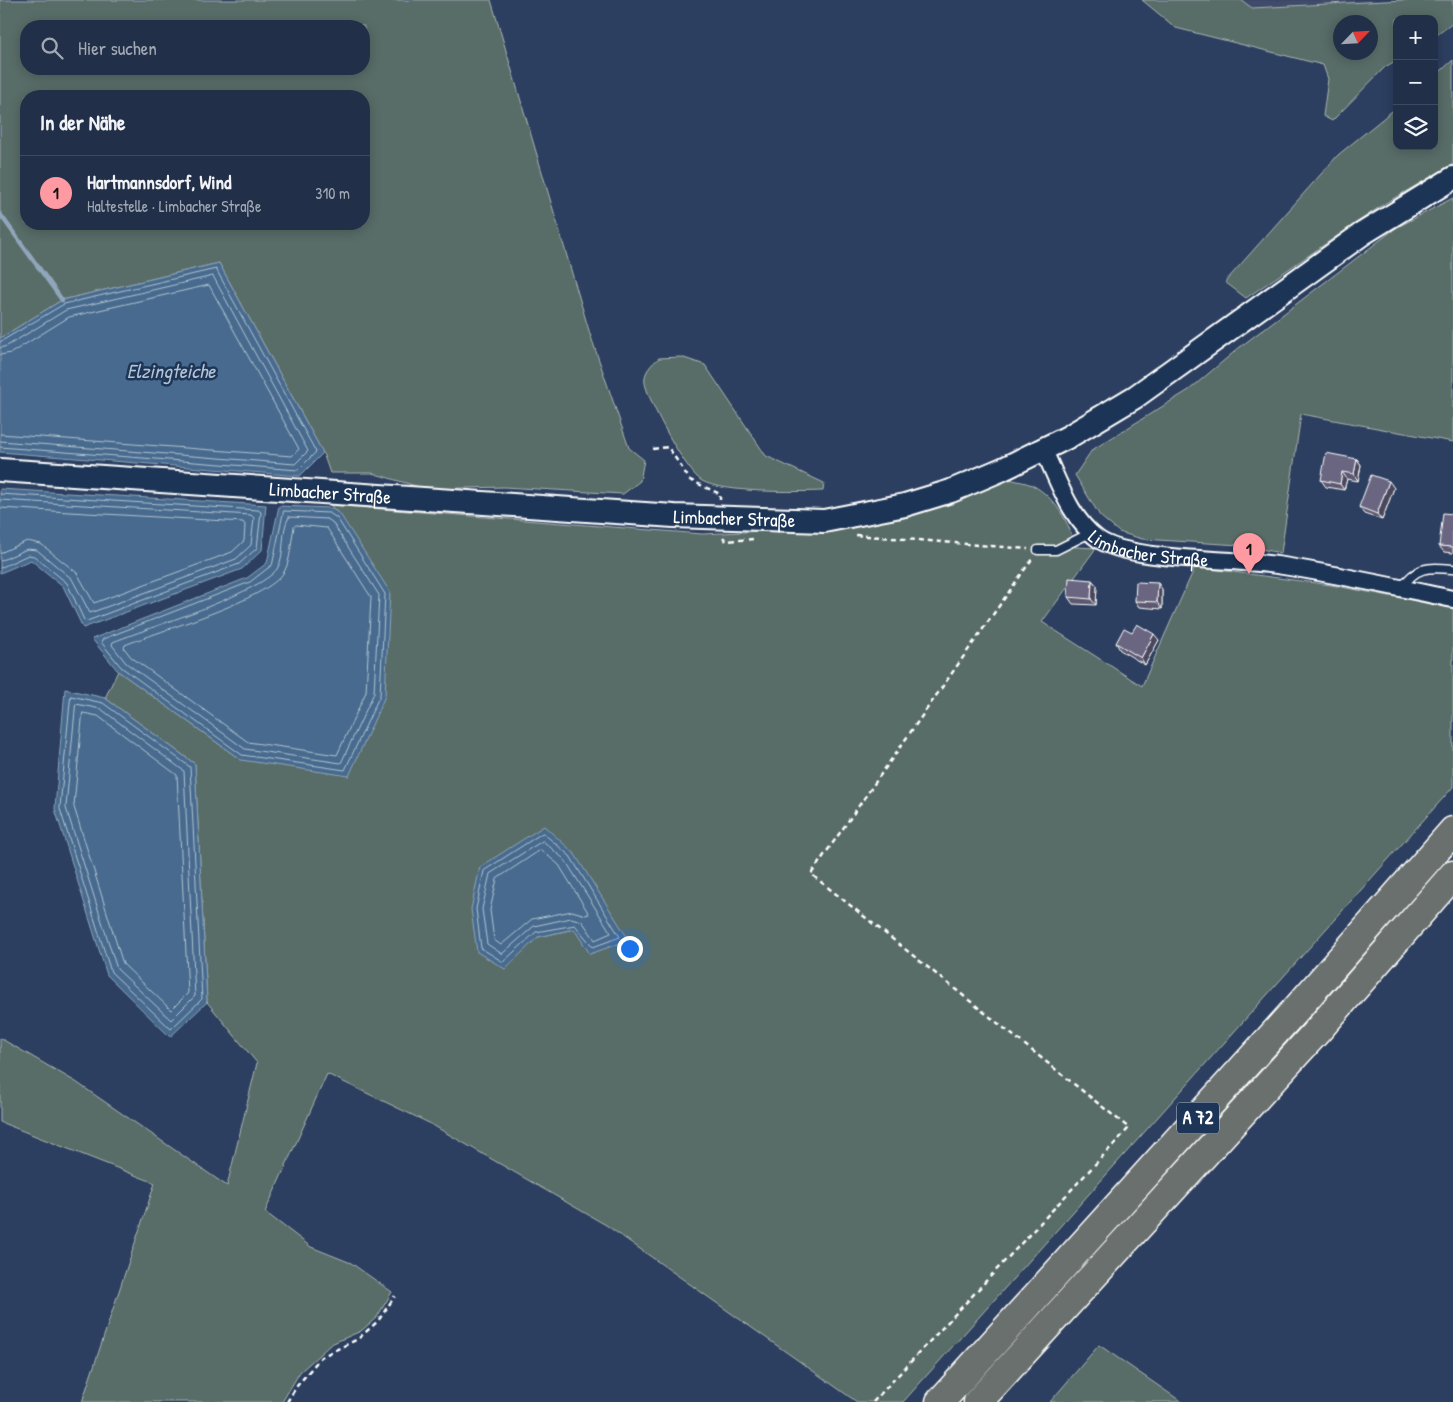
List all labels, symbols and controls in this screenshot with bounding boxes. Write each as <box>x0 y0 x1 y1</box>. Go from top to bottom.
north arrow <box>1333 15 1378 60</box>
map controls <box>1393 15 1438 150</box>
button: + <box>1393 15 1438 60</box>
search box <box>20 20 370 75</box>
icon: search <box>38 34 66 62</box>
text: Hier suchen <box>78 35 157 61</box>
button: − <box>1393 60 1438 105</box>
button: layers <box>1393 105 1438 150</box>
text: In der Nähe <box>40 108 125 137</box>
text: Hartmannsdorf, Wind <box>87 169 231 195</box>
text: 1 <box>53 182 59 204</box>
text: 310 m <box>315 182 350 204</box>
text: Haltestelle · Limbacher Straße <box>87 195 261 217</box>
water label: Elzingteiche <box>127 357 216 385</box>
street label: Limbacher Straße <box>269 475 392 510</box>
street label: Limbacher Straße <box>673 503 796 533</box>
street label: Limbacher Straße <box>1083 524 1210 573</box>
pin: 1 <box>1233 533 1265 574</box>
your location <box>617 936 643 962</box>
road number: A 72 <box>1177 1102 1219 1134</box>

